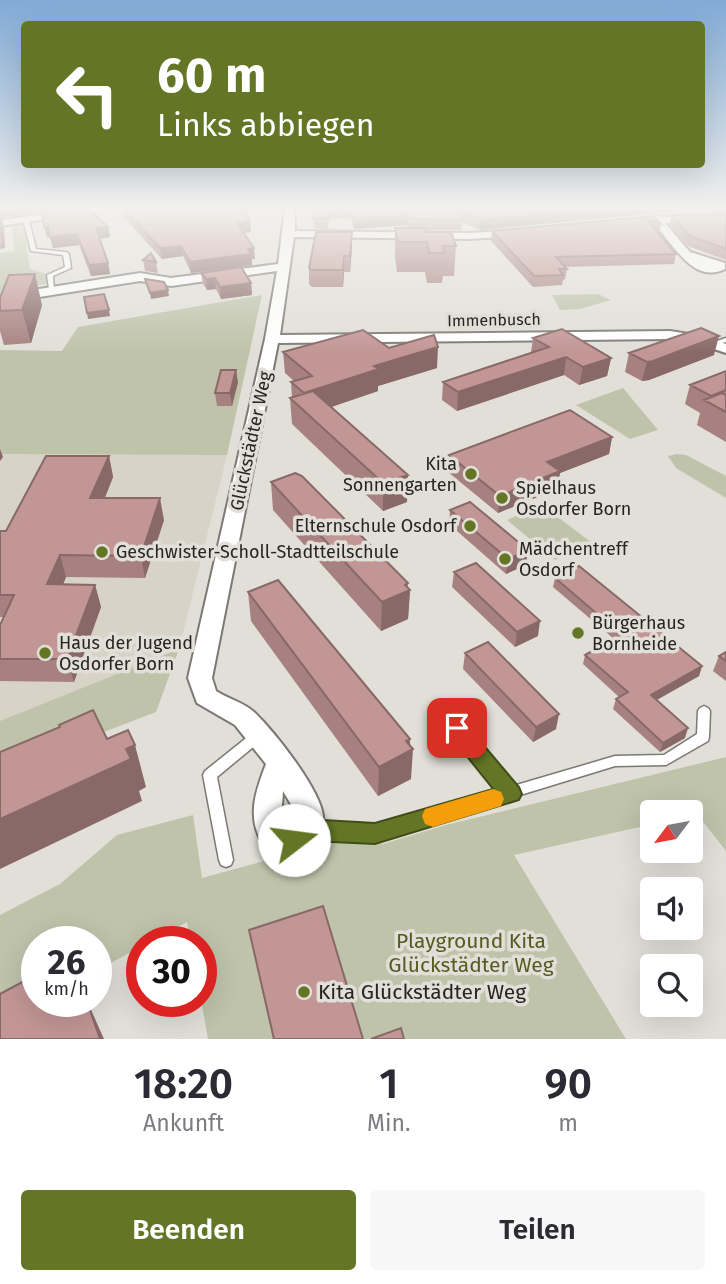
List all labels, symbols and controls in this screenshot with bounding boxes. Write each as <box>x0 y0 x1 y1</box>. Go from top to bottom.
text: 60 m <box>157 46 266 105</box>
icon: left <box>42 49 133 140</box>
text: Links abbiegen <box>157 106 375 144</box>
street label: Immenbusch <box>447 310 541 330</box>
street label: Glückstädter Weg <box>225 369 277 513</box>
place label: Kita Sonnengarten <box>343 453 457 496</box>
marker: Kita Sonnengarten <box>463 466 479 482</box>
place label: Spielhaus Osdorfer Born <box>516 477 631 520</box>
marker: Spielhaus Osdorfer Born <box>494 490 510 506</box>
place label: Elternschule Osdorf <box>295 515 458 537</box>
marker: Elternschule Osdorf <box>462 518 478 534</box>
place label: Mädchentreff Osdorf <box>519 538 630 581</box>
place label: Geschwister-Scholl-Stadtteilschule <box>116 541 399 563</box>
marker: Geschwister-Scholl-Stadtteilschule <box>94 544 110 560</box>
marker: Mädchentreff Osdorf <box>497 551 513 567</box>
place label: Bürgerhaus Bornheide <box>592 612 685 655</box>
marker: Bürgerhaus Bornheide <box>570 625 586 641</box>
place label: Haus der Jugend Osdorfer Born <box>59 632 193 675</box>
marker: Haus der Jugend Osdorfer Born <box>37 645 53 661</box>
pin <box>427 698 487 758</box>
icon: arrive <box>438 709 476 747</box>
north arrow <box>640 800 704 863</box>
map controls <box>640 800 703 1017</box>
position arrow <box>257 803 331 877</box>
button: sound <box>640 877 703 940</box>
speed limit sign: 30 <box>126 926 217 1017</box>
park label: Playground Kita Glückstädter Weg <box>388 928 554 978</box>
text: 26 <box>48 941 85 983</box>
button: search <box>640 954 703 1017</box>
text: km/h <box>44 978 89 1000</box>
place label: Kita Glückstädter Weg <box>318 979 526 1005</box>
marker: Kita Glückstädter Weg <box>296 984 312 1000</box>
text: 18:20 <box>134 1059 233 1109</box>
text: 1 <box>379 1059 398 1109</box>
text: 90 <box>544 1059 592 1109</box>
text: Ankunft <box>143 1109 224 1137</box>
text: Min. <box>367 1109 411 1137</box>
text: m <box>558 1109 578 1137</box>
button: Beenden <box>21 1190 356 1270</box>
button: Teilen <box>370 1190 705 1270</box>

